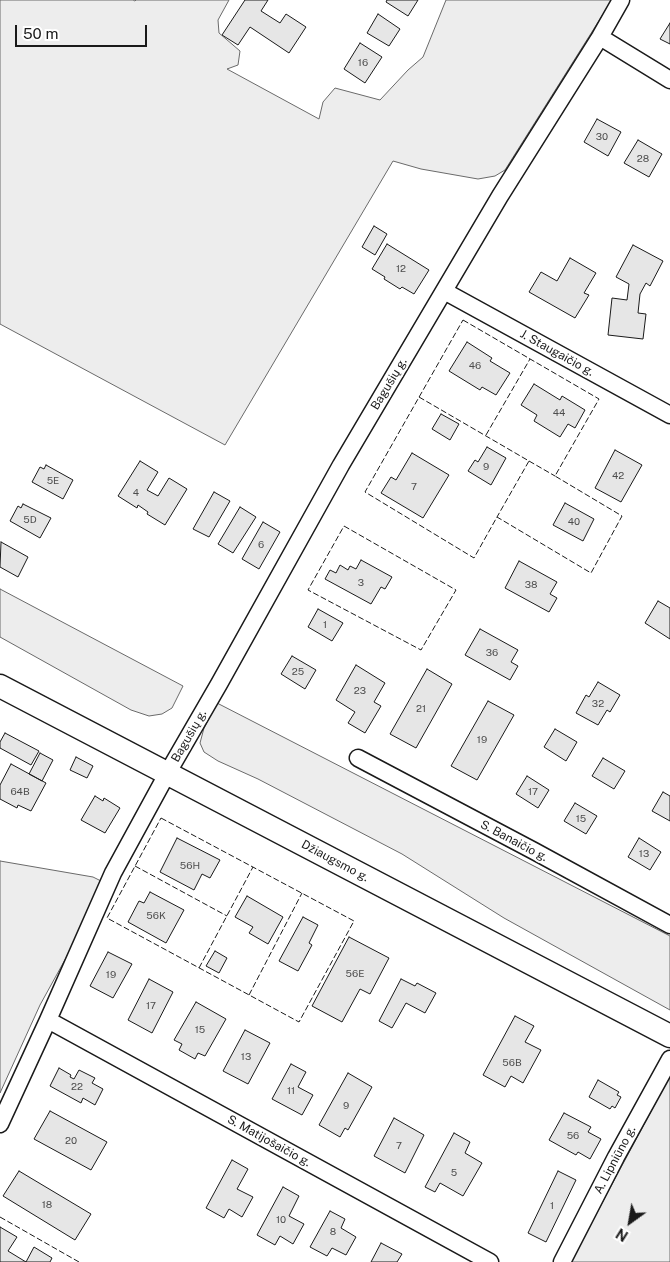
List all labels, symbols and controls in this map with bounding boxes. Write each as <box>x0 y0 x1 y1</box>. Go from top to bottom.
scale bar <box>18 15 150 47</box>
text: 50 m <box>23 25 58 42</box>
house number: 16 <box>358 57 368 69</box>
house number: 30 <box>596 131 608 143</box>
house number: 28 <box>637 153 649 165</box>
house number: 12 <box>396 263 406 275</box>
street label: J. Staugaičio g. <box>517 327 597 379</box>
street label: Bagušių g. <box>368 355 410 413</box>
house number: 46 <box>469 360 481 372</box>
house number: 44 <box>553 407 565 419</box>
house number: 9 <box>483 461 489 473</box>
house number: 42 <box>612 470 624 482</box>
house number: 5E <box>47 475 59 487</box>
house number: 7 <box>411 481 417 493</box>
house number: 4 <box>133 487 139 499</box>
house number: 5D <box>23 514 37 526</box>
house number: 40 <box>568 516 580 528</box>
house number: 6 <box>258 539 264 551</box>
house number: 3 <box>358 577 364 589</box>
house number: 38 <box>525 579 537 591</box>
house number: 1 <box>323 619 327 631</box>
house number: 36 <box>486 647 498 659</box>
house number: 25 <box>292 666 304 678</box>
house number: 23 <box>354 685 366 697</box>
house number: 32 <box>592 698 604 710</box>
house number: 21 <box>416 703 426 715</box>
street label: Bagušių g. <box>168 707 210 765</box>
house number: 19 <box>477 734 487 746</box>
house number: 64B <box>10 786 30 798</box>
house number: 17 <box>528 786 538 798</box>
house number: 15 <box>576 813 586 825</box>
street label: S. Banaičio g. <box>478 817 550 865</box>
street label: Džiaugsmo g. <box>299 837 371 885</box>
house number: 13 <box>639 848 649 860</box>
house number: 56H <box>180 860 200 872</box>
house number: 56K <box>146 910 166 922</box>
house number: 56E <box>346 968 364 980</box>
house number: 19 <box>106 969 116 981</box>
house number: 17 <box>146 1000 156 1012</box>
house number: 15 <box>195 1024 205 1036</box>
house number: 13 <box>241 1051 251 1063</box>
house number: 56B <box>502 1057 522 1069</box>
house number: 22 <box>71 1081 83 1093</box>
house number: 11 <box>287 1085 295 1097</box>
house number: 9 <box>343 1100 349 1112</box>
street label: S. Matijošaičio g. <box>225 1112 313 1170</box>
street label: A. Lipniūno g. <box>591 1123 639 1197</box>
house number: 56 <box>567 1130 579 1142</box>
house number: 20 <box>65 1135 77 1147</box>
house number: 7 <box>396 1140 402 1152</box>
house number: 5 <box>451 1167 457 1179</box>
north arrow <box>605 1197 655 1247</box>
house number: 18 <box>42 1199 52 1211</box>
house number: 1 <box>550 1200 554 1212</box>
house number: 10 <box>276 1214 286 1226</box>
text: N <box>613 1225 631 1244</box>
house number: 8 <box>330 1226 336 1238</box>

